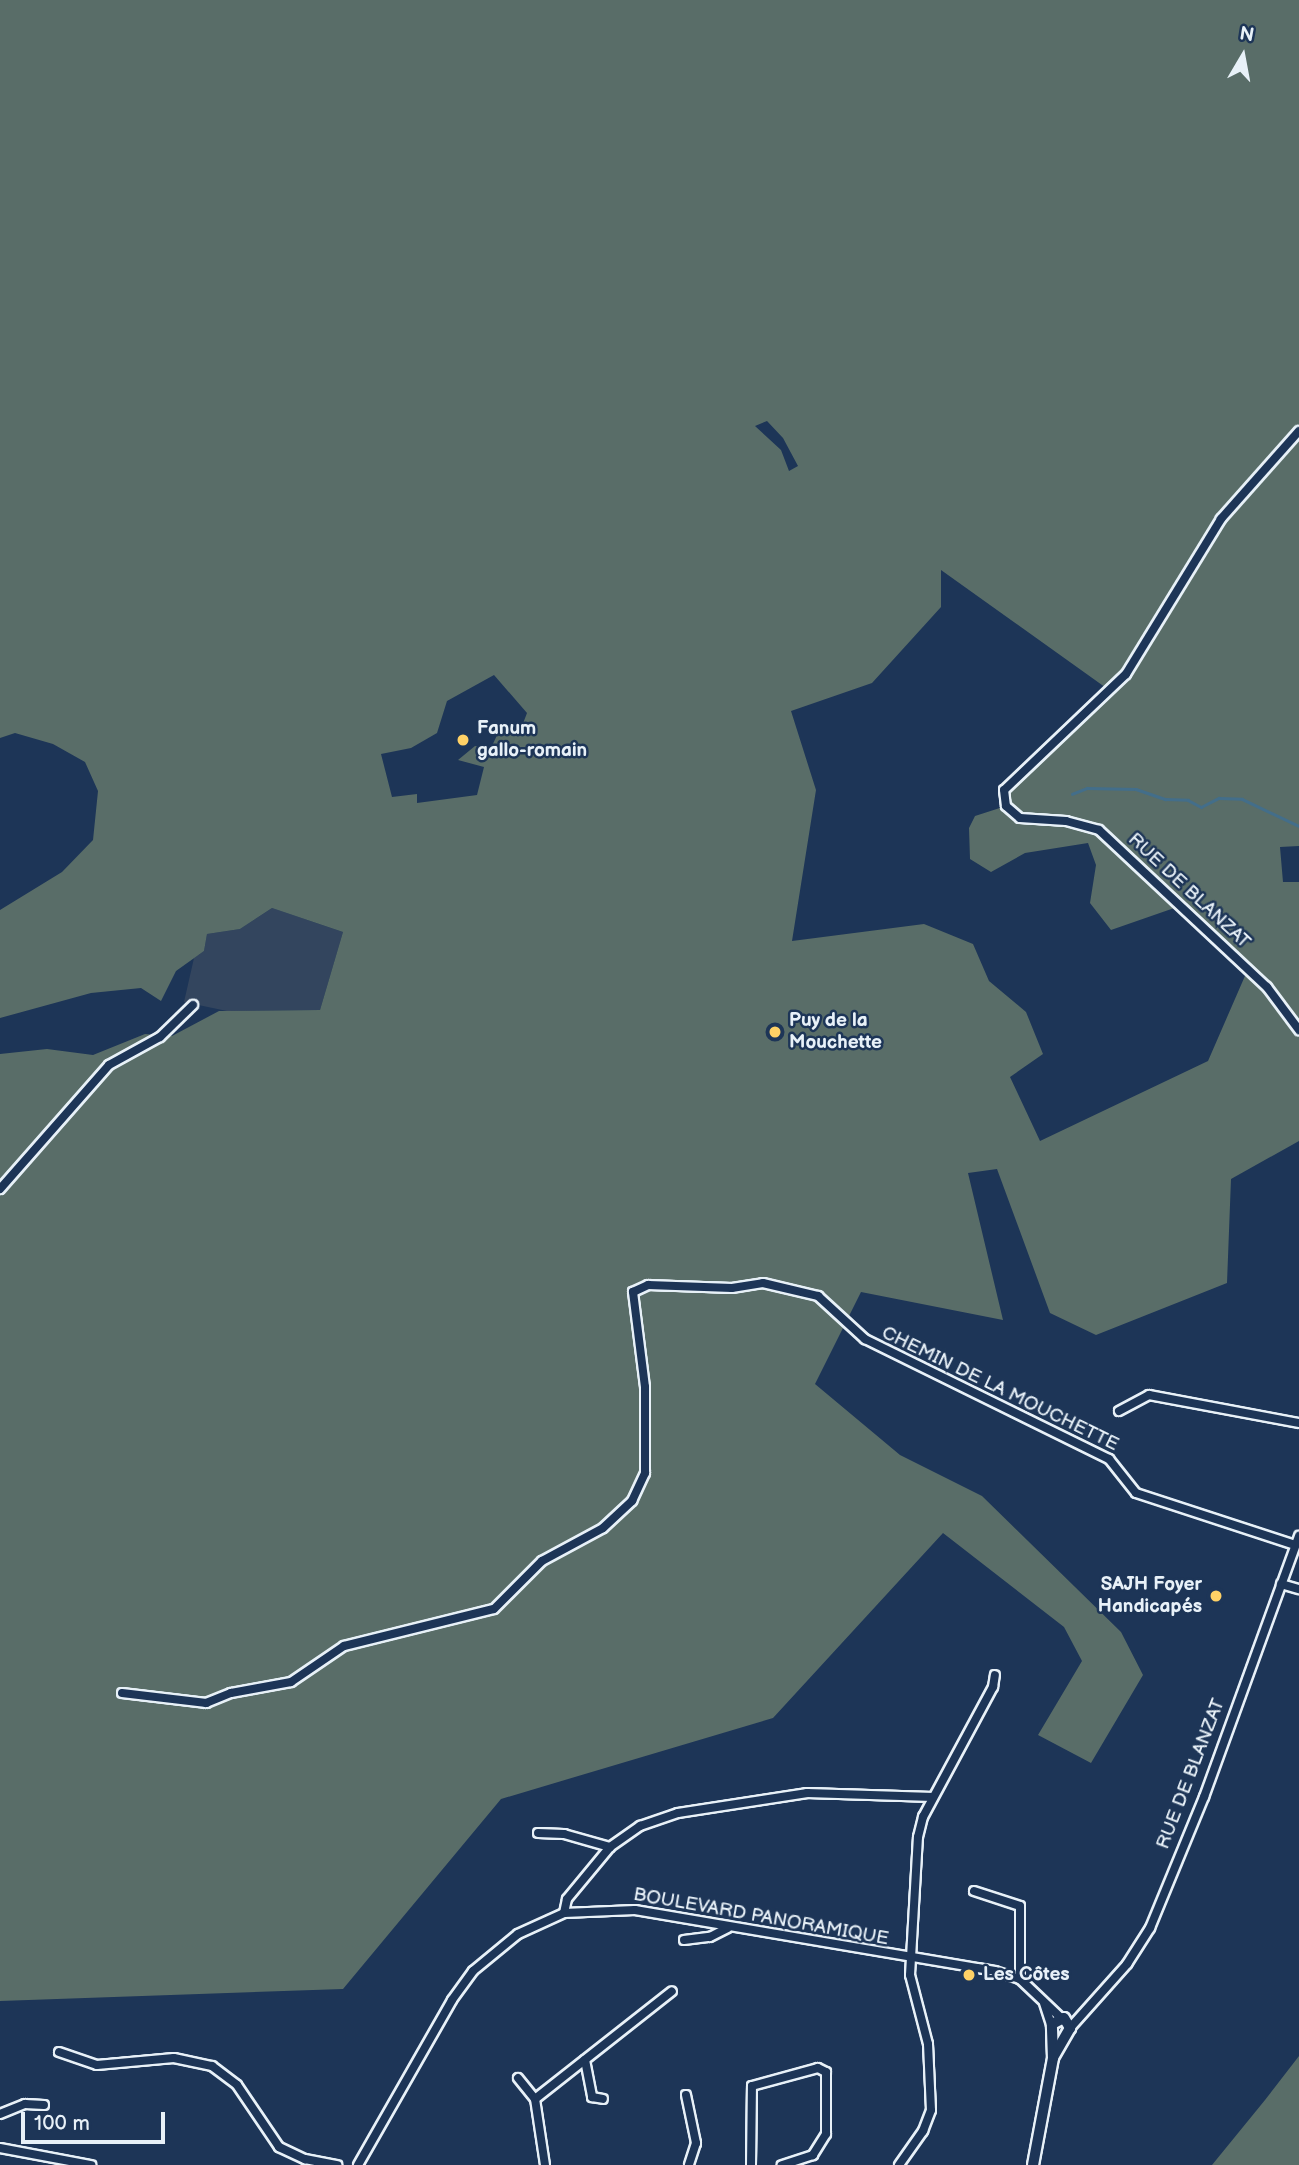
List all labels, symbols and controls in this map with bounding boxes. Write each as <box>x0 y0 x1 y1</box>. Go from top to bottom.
north arrow <box>1208 21 1278 91</box>
text: N <box>1238 22 1256 47</box>
place label: Fanum gallo-romain <box>477 718 587 762</box>
marker: Fanum gallo-romain <box>455 732 471 748</box>
street label: RUE DE BLANZAT <box>1123 828 1255 954</box>
place label: Puy de la Mouchette <box>789 1010 882 1054</box>
marker: Puy de la Mouchette <box>767 1024 783 1040</box>
street label: CHEMIN DE LA MOUCHETTE <box>878 1322 1122 1456</box>
place label: SAJH Foyer Handicapés <box>1098 1574 1202 1618</box>
marker: SAJH Foyer Handicapés <box>1208 1588 1224 1604</box>
street label: RUE DE BLANZAT <box>1152 1696 1230 1852</box>
street label: BOULEVARD PANORAMIQUE <box>632 1883 890 1951</box>
place label: Les Côtes <box>983 1964 1070 1986</box>
marker: Les Côtes <box>961 1967 977 1983</box>
scale bar <box>24 2098 168 2142</box>
text: 100 m <box>34 2111 90 2136</box>

